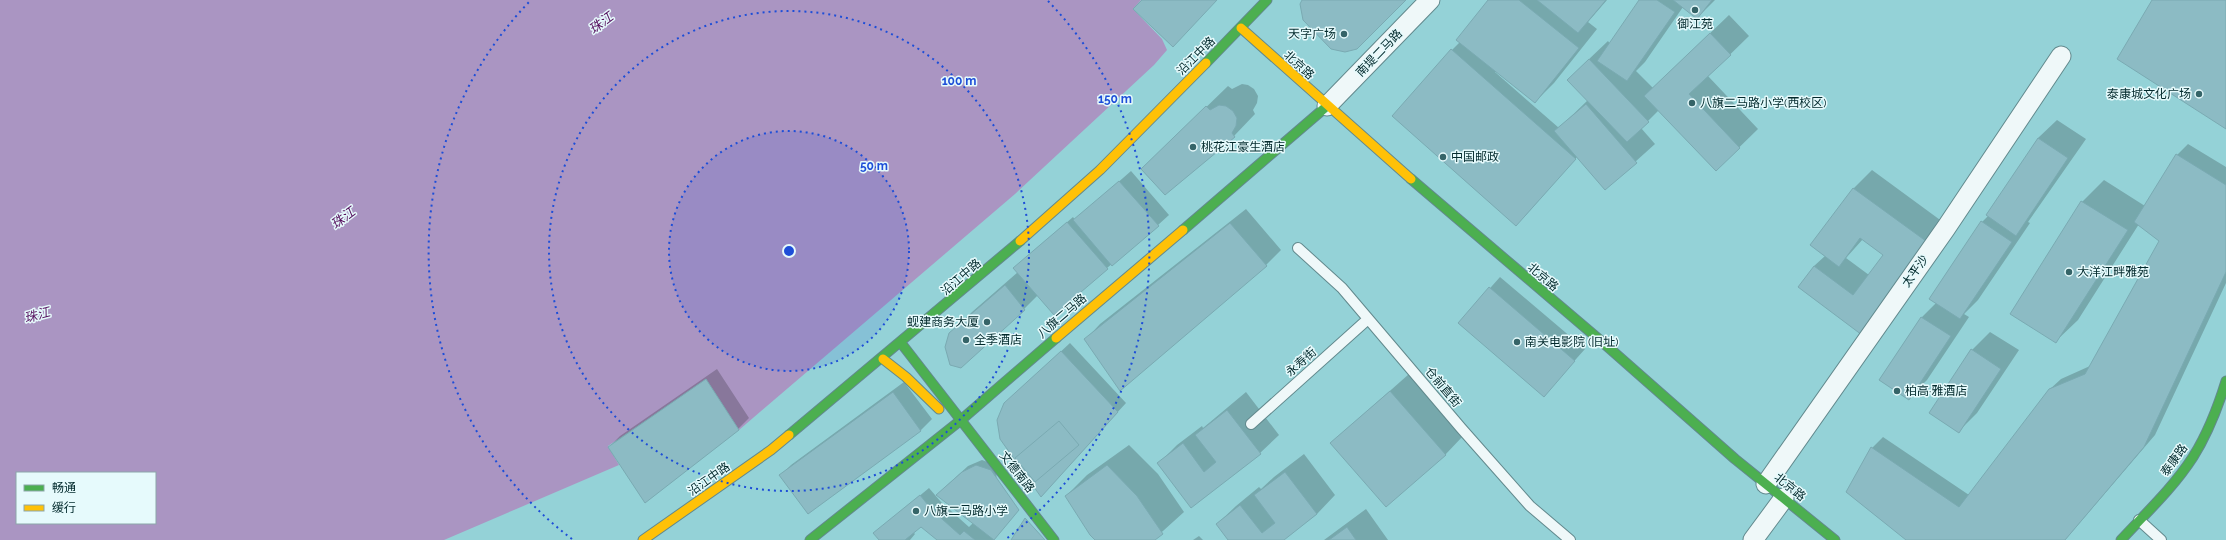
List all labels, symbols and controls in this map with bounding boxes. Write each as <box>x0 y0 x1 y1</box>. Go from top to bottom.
marker: 御江苑 <box>1690 5 1700 15</box>
water label: 珠江 <box>586 8 617 37</box>
place label: 御江苑 <box>1677 17 1713 31</box>
place label: 天字广场 <box>1288 27 1336 41</box>
street label: 南堤二马路 <box>1353 27 1405 79</box>
marker: 天字广场 <box>1339 29 1349 39</box>
street label: 沿江中路 <box>1174 34 1218 78</box>
street label: 北京路 <box>1281 48 1317 82</box>
text: 100 m <box>942 74 976 88</box>
place label: 泰康城文化广场 <box>2107 87 2191 101</box>
marker: 泰康城文化广场 <box>2194 89 2204 99</box>
text: 150 m <box>1098 92 1132 106</box>
place label: 八旗二马路小学(西校区) <box>1700 96 1826 110</box>
marker: 八旗二马路小学(西校区) <box>1687 98 1697 108</box>
place label: 桃花江豪生酒店 <box>1201 140 1285 154</box>
marker: 桃花江豪生酒店 <box>1188 142 1198 152</box>
place label: 中国邮政 <box>1451 150 1499 164</box>
marker: 中国邮政 <box>1438 152 1448 162</box>
text: 50 m <box>860 159 888 173</box>
water label: 珠江 <box>328 203 359 232</box>
centre of rings <box>782 244 796 258</box>
street label: 太平沙 <box>1899 252 1931 290</box>
street label: 沿江中路 <box>938 256 984 298</box>
street label: 北京路 <box>1525 260 1561 294</box>
place label: 大洋江畔雅苑 <box>2077 265 2149 279</box>
marker: 大洋江畔雅苑 <box>2064 267 2074 277</box>
street label: 八旗二马路 <box>1035 291 1089 341</box>
water label: 珠江 <box>22 304 53 326</box>
place label: 蚬建商务大厦 <box>907 315 979 329</box>
marker: 蚬建商务大厦 <box>982 317 992 327</box>
place label: 全季酒店 <box>974 333 1022 347</box>
marker: 全季酒店 <box>961 335 971 345</box>
place label: 南关电影院 (旧址) <box>1525 335 1619 349</box>
marker: 南关电影院 (旧址) <box>1512 337 1522 347</box>
street label: 永寿街 <box>1283 345 1319 379</box>
street label: 仓前直街 <box>1422 364 1464 410</box>
place label: 柏高·雅酒店 <box>1905 384 1967 398</box>
marker: 柏高·雅酒店 <box>1892 386 1902 396</box>
street label: 泰康路 <box>2158 441 2190 479</box>
street label: 文德南路 <box>997 449 1037 495</box>
street label: 沿江中路 <box>685 459 733 499</box>
street label: 北京路 <box>1772 470 1808 504</box>
legend <box>16 472 156 524</box>
text: 畅通 <box>52 481 76 495</box>
text: 缓行 <box>52 501 76 515</box>
place label: 八旗二马路小学 <box>924 504 1008 518</box>
marker: 八旗二马路小学 <box>911 506 921 516</box>

